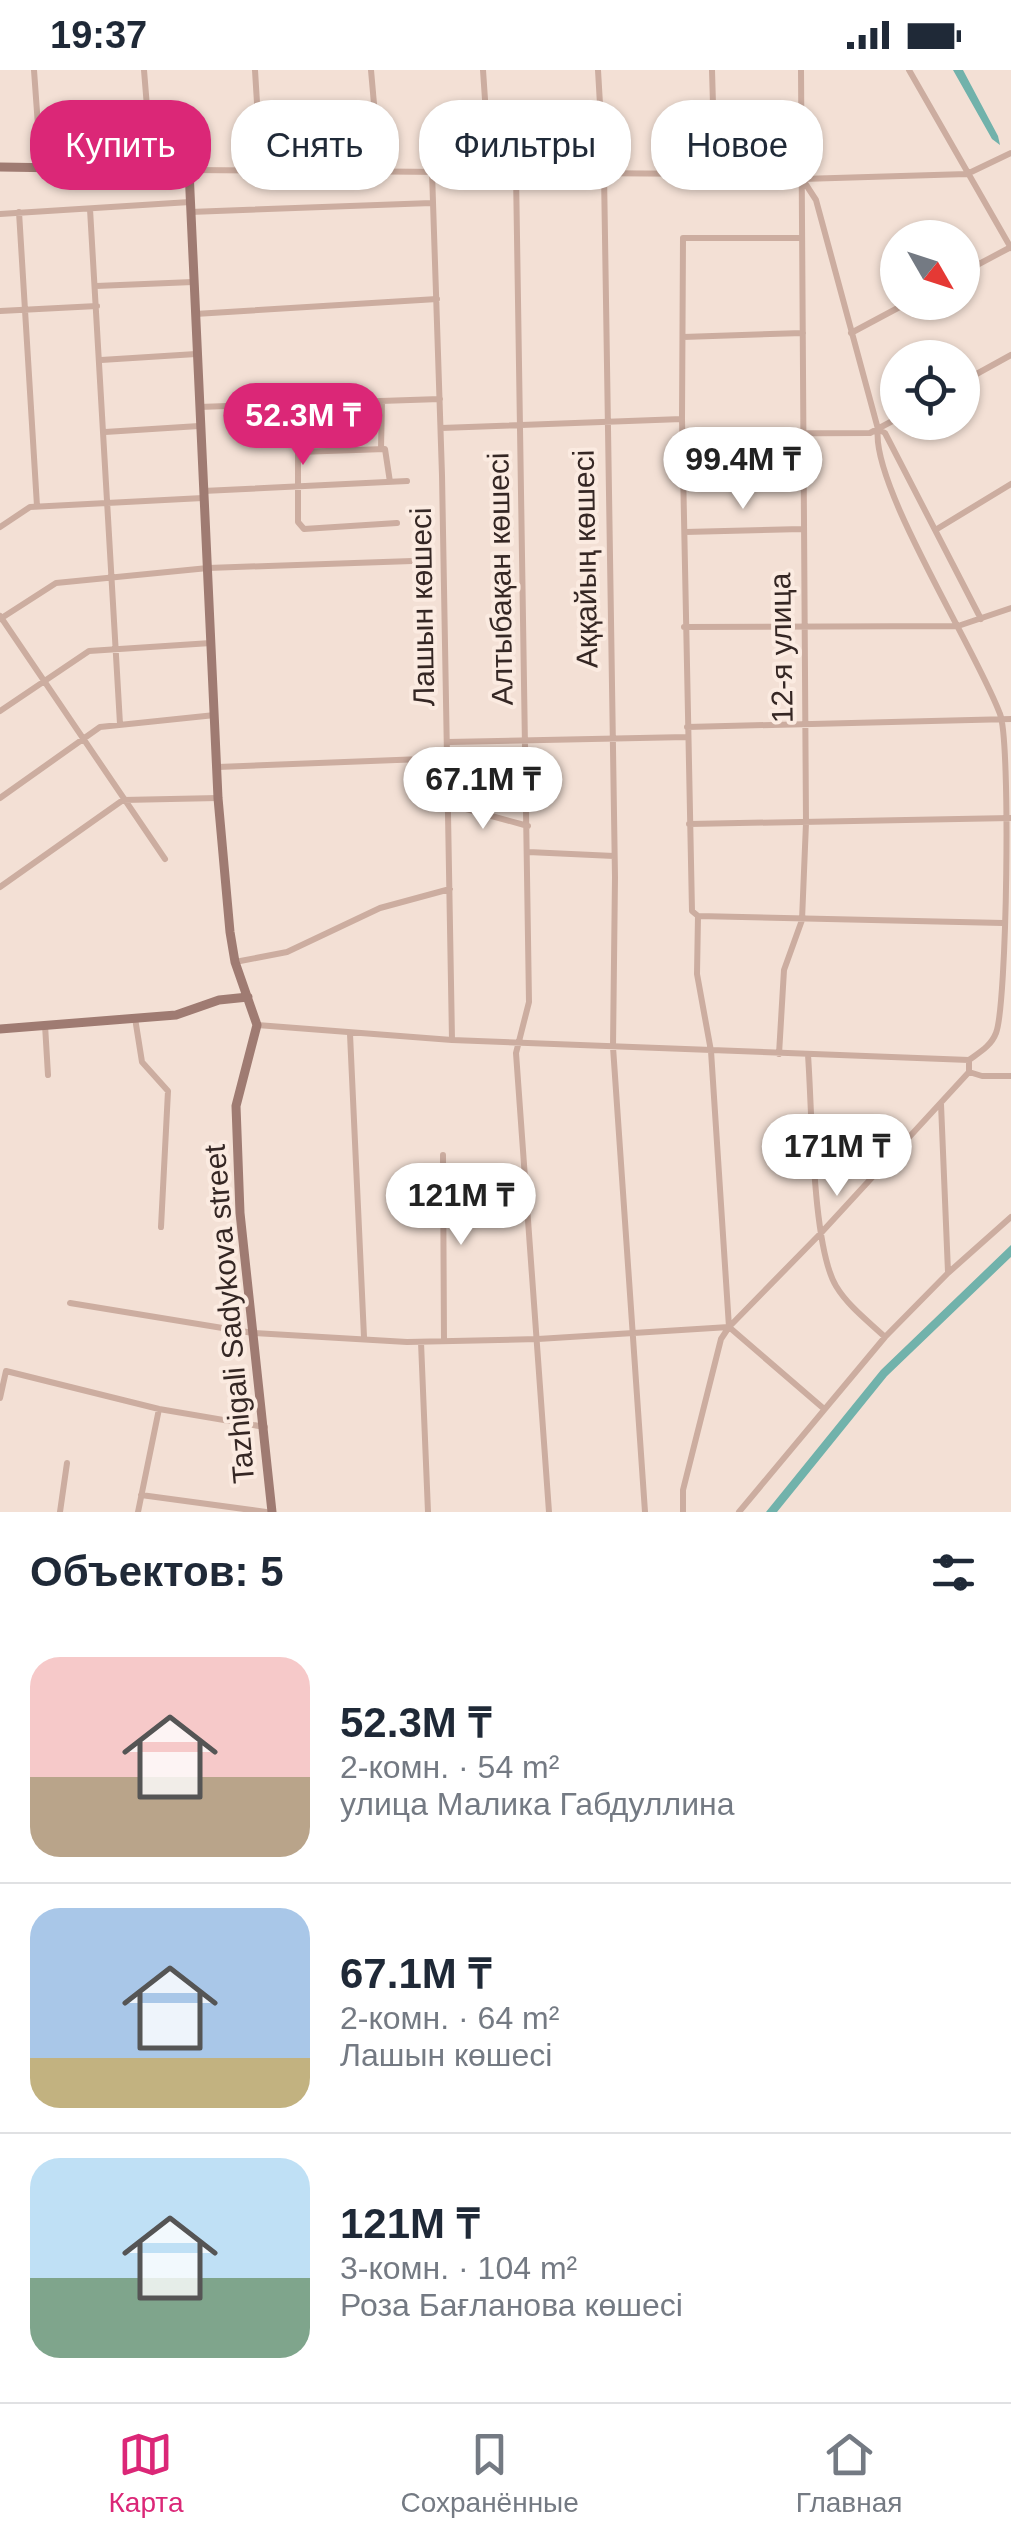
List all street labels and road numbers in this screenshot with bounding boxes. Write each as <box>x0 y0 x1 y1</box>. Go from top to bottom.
street label: Аққайың көшесі <box>567 450 603 668</box>
street label: Алтыбақан көшесі <box>481 452 519 706</box>
street label: Лашын көшесі <box>404 507 440 707</box>
street label: 12-я улица <box>763 572 799 723</box>
street label: Tazhigali Sadykova street <box>198 1142 260 1485</box>

